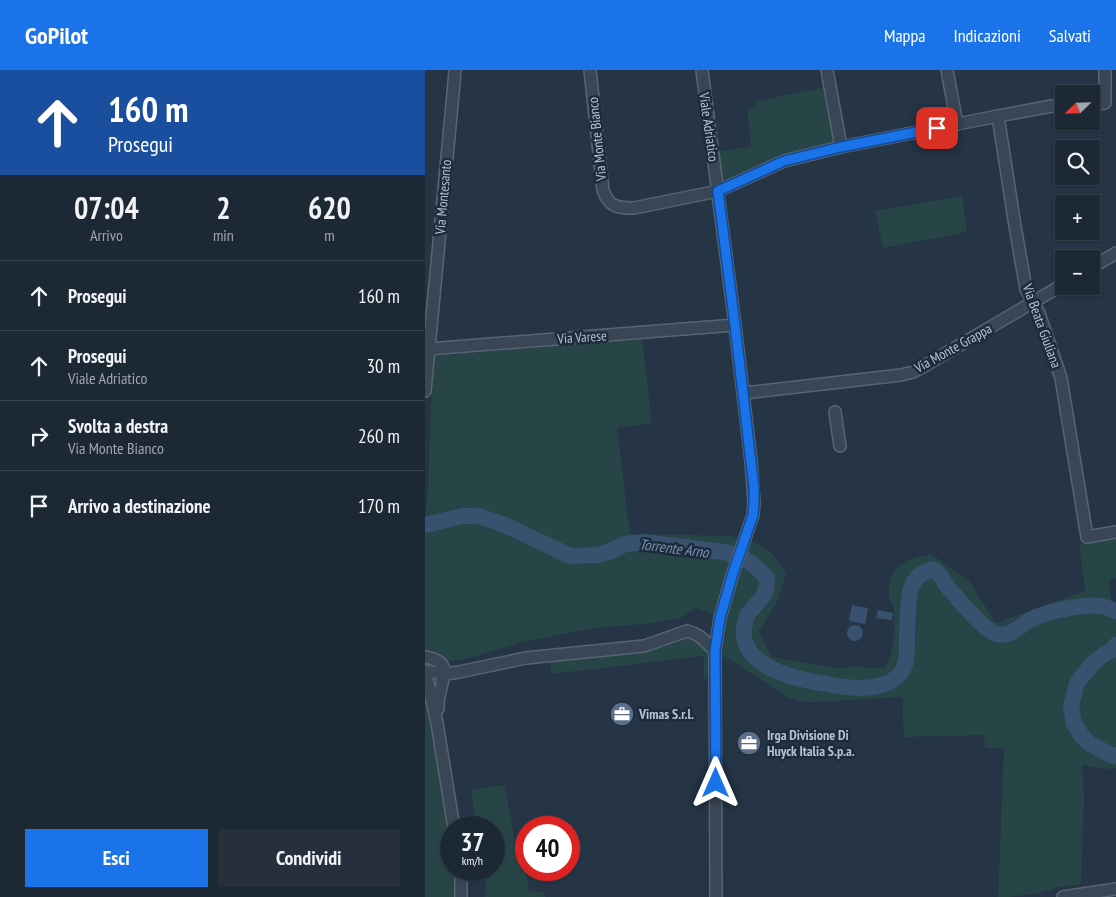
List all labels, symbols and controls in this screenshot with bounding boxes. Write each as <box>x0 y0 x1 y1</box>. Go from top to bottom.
text: GoPilot <box>25 20 88 51</box>
text: Mappa <box>884 24 925 47</box>
text: Indicazioni <box>953 24 1021 47</box>
text: Salvati <box>1049 24 1091 47</box>
north arrow <box>1055 85 1100 130</box>
map controls <box>1055 85 1100 295</box>
text: 160 m <box>108 86 189 132</box>
icon: ahead <box>25 90 90 155</box>
street label: Viale Adriatico <box>695 90 723 163</box>
street label: Via Monte Bianco <box>584 96 610 183</box>
pin <box>916 107 958 149</box>
icon: arrive <box>923 114 951 142</box>
text: Prosegui <box>108 130 173 158</box>
button: search <box>1055 140 1100 185</box>
street label: Via Montesanto <box>431 159 455 236</box>
text: 07:04 <box>74 188 139 227</box>
text: 2 <box>216 188 231 227</box>
text: 620 <box>308 188 351 227</box>
button: + <box>1055 195 1100 240</box>
text: Arrivo <box>90 225 123 245</box>
text: min <box>213 225 234 245</box>
text: m <box>324 225 335 245</box>
button: − <box>1055 250 1100 295</box>
street label: Via Beata Giuliana <box>1018 281 1066 370</box>
icon: ahead <box>25 282 53 310</box>
text: Prosegui <box>68 284 127 308</box>
text: 160 m <box>358 284 400 308</box>
street label: Via Monte Grappa <box>910 319 995 377</box>
street label: Via Varese <box>556 326 607 348</box>
text: Prosegui <box>68 344 127 368</box>
icon: ahead <box>25 352 53 380</box>
text: 30 m <box>367 354 400 378</box>
text: Viale Adriatico <box>68 368 148 388</box>
text: Svolta a destra <box>68 414 168 438</box>
icon: right <box>25 422 53 450</box>
text: 260 m <box>358 424 400 448</box>
text: Via Monte Bianco <box>68 438 164 458</box>
icon: arrive <box>25 492 53 520</box>
text: Arrivo a destinazione <box>68 494 211 518</box>
text: 170 m <box>358 494 400 518</box>
water label: Torrente Arno <box>638 534 711 562</box>
office icon: Vimas S.r.l. <box>609 701 635 727</box>
place label: Vimas S.r.l. <box>638 705 694 723</box>
place label: Irga Divisione Di Huyck Italia S.p.a. <box>767 726 855 760</box>
office icon: Irga Divisione Di Huyck Italia S.p.a. <box>736 730 762 756</box>
position arrow <box>689 756 741 808</box>
speed limit sign: 40 <box>515 816 580 881</box>
text: 37 <box>461 826 484 858</box>
button: Esci <box>25 829 208 887</box>
button: Condividi <box>218 829 400 887</box>
text: km/h <box>462 853 483 868</box>

